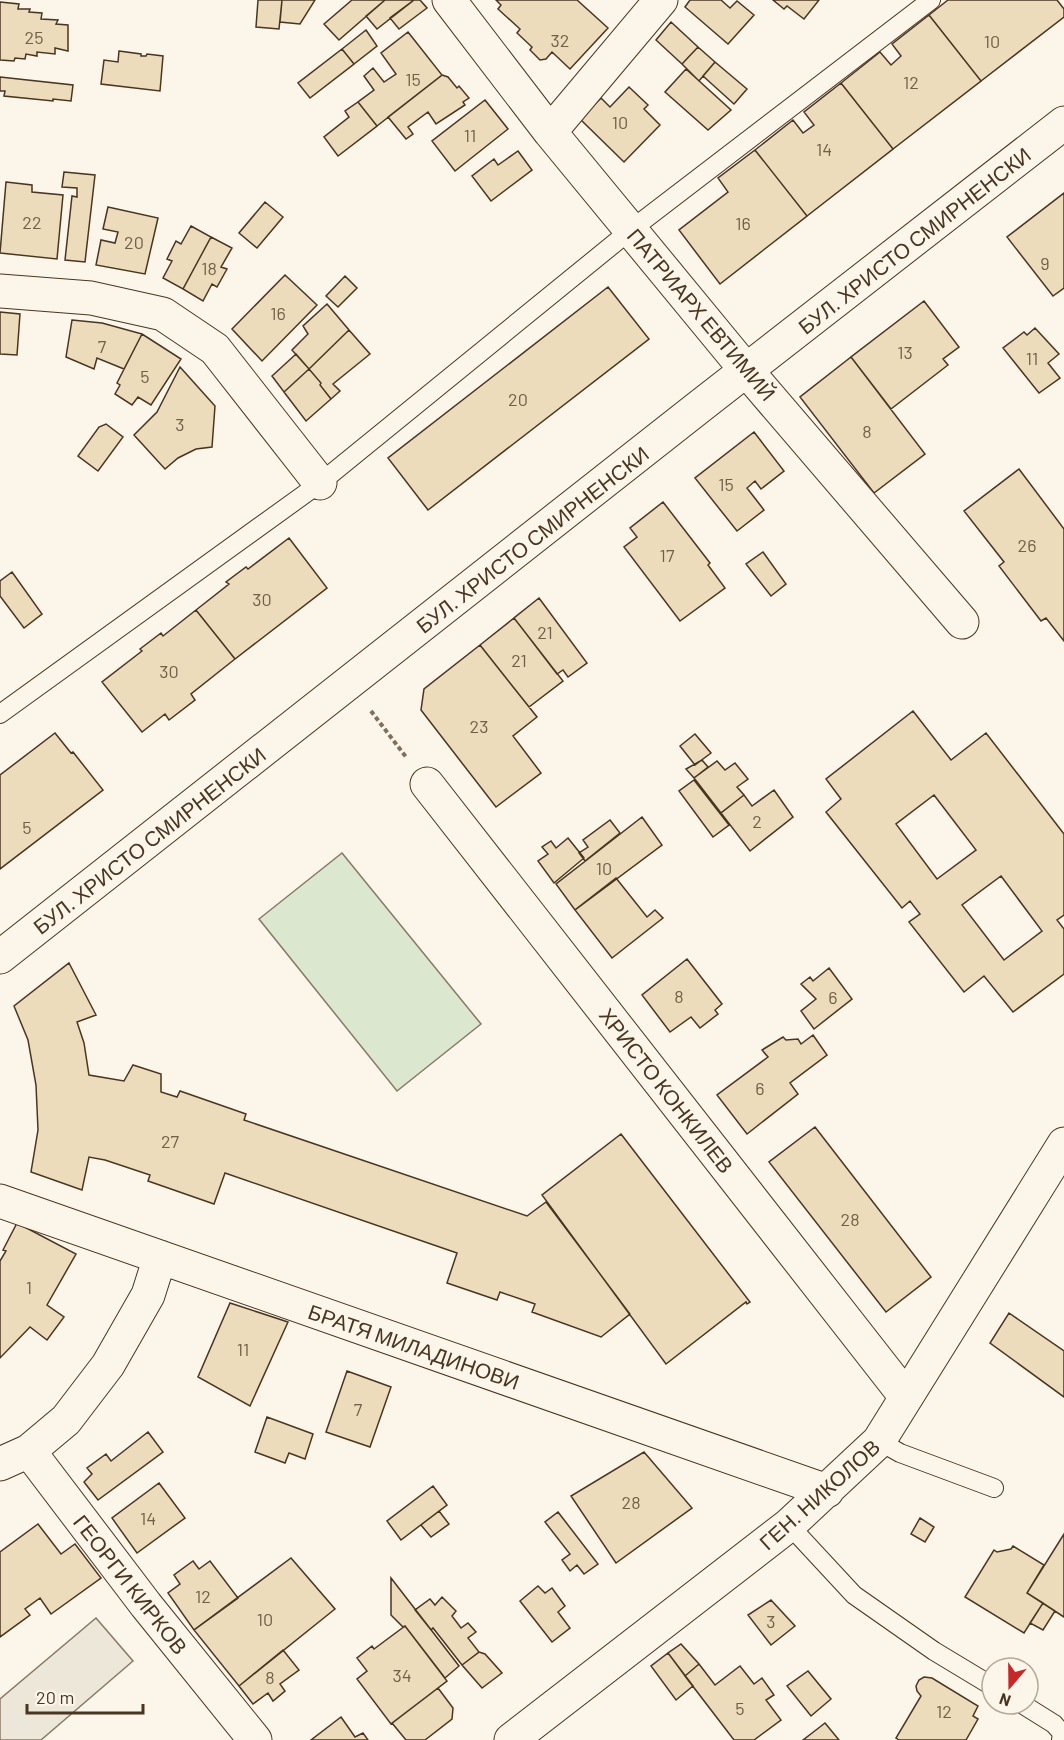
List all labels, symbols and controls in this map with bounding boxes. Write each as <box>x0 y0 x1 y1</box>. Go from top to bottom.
house number: 25 <box>25 26 43 48</box>
house number: 32 <box>551 29 569 51</box>
house number: 10 <box>984 30 1000 52</box>
house number: 15 <box>405 68 421 90</box>
house number: 12 <box>903 71 919 93</box>
house number: 10 <box>612 111 628 133</box>
house number: 11 <box>464 124 476 146</box>
house number: 14 <box>816 138 832 160</box>
street label: БУЛ. ХРИСТО СМИРНЕНСКИ <box>793 141 1035 339</box>
house number: 22 <box>22 211 42 233</box>
house number: 16 <box>735 212 751 234</box>
street label: ПАТРИАРХ ЕВТИМИЙ <box>623 223 781 405</box>
house number: 20 <box>124 231 144 253</box>
house number: 9 <box>1040 252 1050 274</box>
house number: 18 <box>201 257 217 279</box>
house number: 16 <box>270 302 286 324</box>
house number: 7 <box>98 335 107 357</box>
house number: 13 <box>897 341 913 363</box>
house number: 11 <box>1026 347 1038 369</box>
house number: 5 <box>140 365 150 387</box>
house number: 20 <box>508 388 528 410</box>
house number: 3 <box>175 413 185 435</box>
house number: 8 <box>862 420 872 442</box>
street label: БУЛ. ХРИСТО СМИРНЕНСКИ <box>411 440 653 638</box>
house number: 15 <box>718 473 734 495</box>
house number: 26 <box>1018 534 1036 556</box>
house number: 17 <box>660 544 675 566</box>
house number: 30 <box>252 588 272 610</box>
house number: 21 <box>537 621 553 643</box>
house number: 21 <box>511 649 527 671</box>
house number: 30 <box>159 660 179 682</box>
house number: 23 <box>470 715 488 737</box>
street label: БУЛ. ХРИСТО СМИРНЕНСКИ <box>28 741 270 939</box>
house number: 2 <box>752 810 762 832</box>
house number: 5 <box>22 816 32 838</box>
house number: 10 <box>596 857 612 879</box>
house number: 8 <box>674 985 684 1007</box>
house number: 6 <box>828 986 838 1008</box>
street label: ХРИСТО КОНКИЛЕВ <box>595 1002 739 1178</box>
house number: 6 <box>755 1077 765 1099</box>
house number: 27 <box>161 1130 180 1152</box>
house number: 28 <box>840 1208 860 1230</box>
house number: 1 <box>26 1276 32 1298</box>
street label: БРАТЯ МИЛАДИНОВИ <box>305 1298 523 1394</box>
house number: 11 <box>237 1338 249 1360</box>
house number: 7 <box>354 1398 363 1420</box>
street label: ГЕН. НИКОЛОВ <box>754 1434 884 1554</box>
house number: 28 <box>621 1491 641 1513</box>
house number: 14 <box>140 1507 156 1529</box>
street label: ГЕОРГИ КИРКОВ <box>69 1509 193 1659</box>
house number: 12 <box>195 1585 211 1607</box>
house number: 10 <box>257 1608 273 1630</box>
house number: 3 <box>766 1610 776 1632</box>
north arrow <box>980 1656 1040 1716</box>
house number: 34 <box>392 1664 412 1686</box>
house number: 8 <box>265 1666 275 1688</box>
scale bar <box>27 1677 142 1715</box>
text: 20 m <box>36 1686 74 1708</box>
text: N <box>996 1690 1013 1711</box>
house number: 5 <box>735 1697 745 1719</box>
house number: 12 <box>936 1700 952 1722</box>

